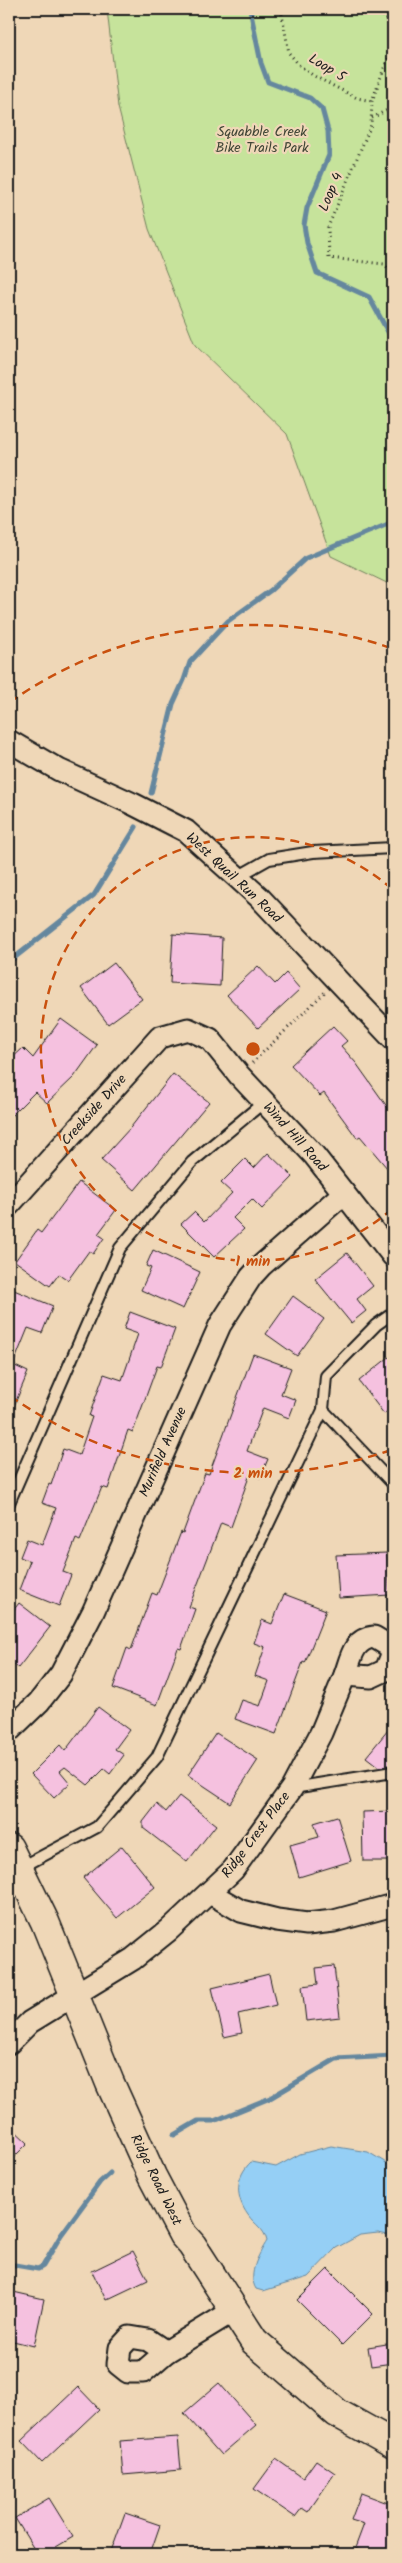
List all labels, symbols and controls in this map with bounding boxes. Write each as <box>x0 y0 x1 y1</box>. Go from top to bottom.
street label: Loop 5 <box>304 48 351 89</box>
park label: Squabble Creek Bike Trails Park <box>215 121 309 159</box>
street label: Loop 4 <box>313 169 349 215</box>
street label: West Quail Run Road <box>181 827 288 929</box>
centre of rings <box>244 1040 262 1058</box>
street label: Creekside Drive <box>56 1069 133 1151</box>
street label: Wind Hill Road <box>258 1097 333 1178</box>
text: 1 min <box>236 1250 270 1274</box>
street label: Murifield Avenue <box>133 1403 193 1501</box>
text: 2 min <box>233 1462 273 1486</box>
street label: Ridge Crest Place <box>216 1786 296 1883</box>
street label: Ridge Road West <box>124 2131 188 2230</box>

